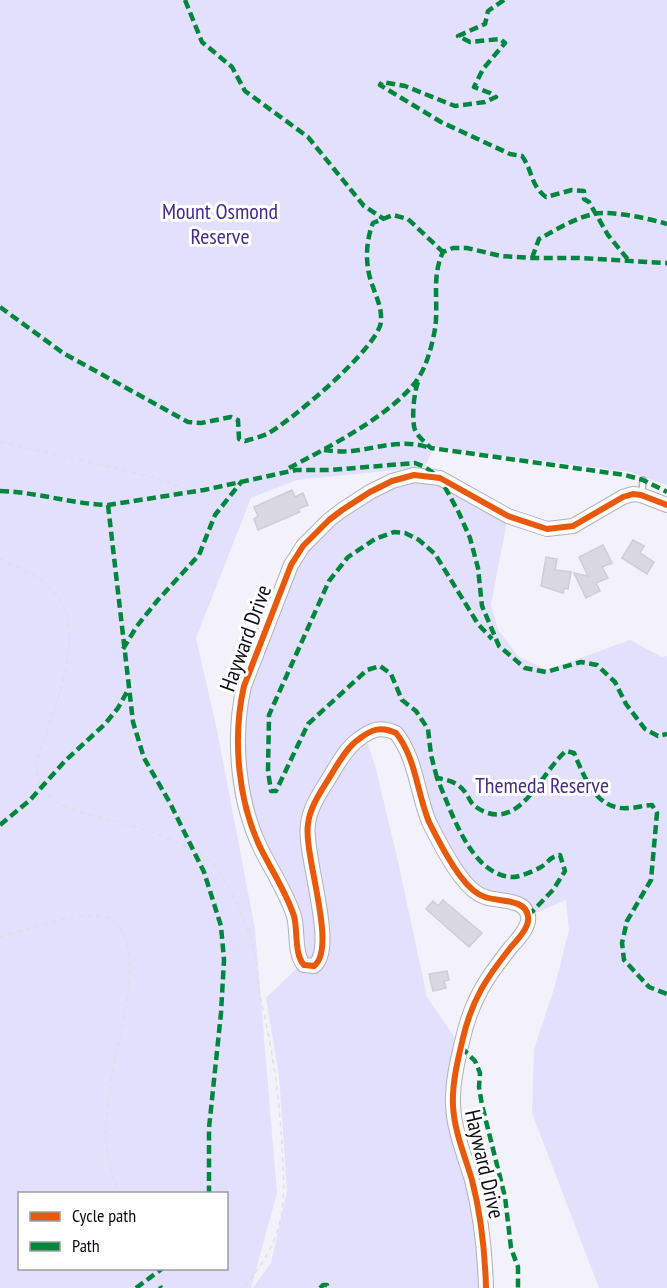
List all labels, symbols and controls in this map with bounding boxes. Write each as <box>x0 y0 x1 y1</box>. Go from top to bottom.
park label: Mount Osmond Reserve <box>162 197 278 250</box>
street label: Hayward Drive <box>213 581 277 695</box>
park label: Themeda Reserve <box>475 771 609 799</box>
street label: Hayward Drive <box>459 1107 511 1221</box>
legend <box>18 1192 228 1270</box>
text: Cycle path <box>72 1204 136 1227</box>
text: Path <box>72 1234 100 1257</box>

